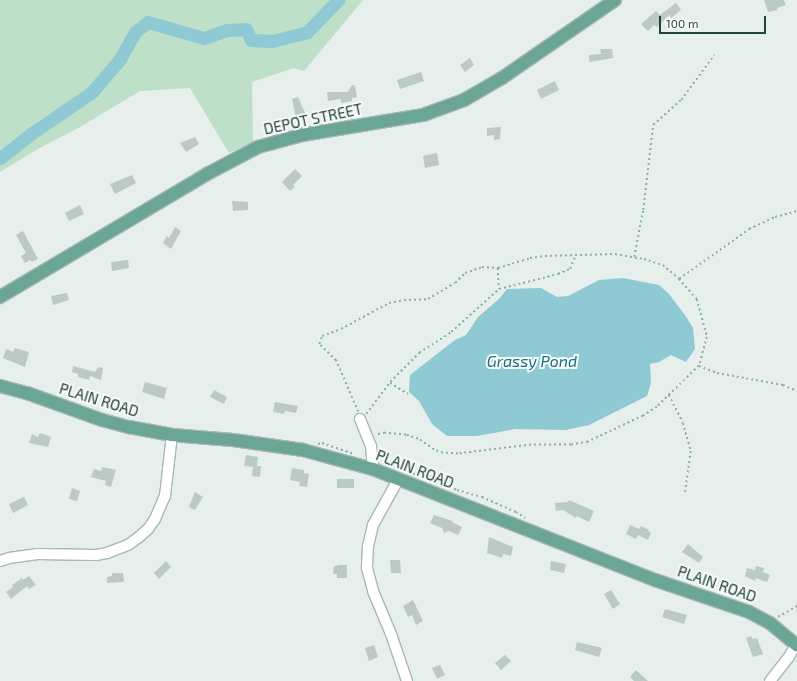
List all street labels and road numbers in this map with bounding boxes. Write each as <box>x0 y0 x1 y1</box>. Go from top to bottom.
street label: DEPOT STREET <box>262 100 364 138</box>
street label: PLAIN ROAD <box>57 379 141 421</box>
street label: PLAIN ROAD <box>373 446 457 492</box>
street label: PLAIN ROAD <box>675 562 759 606</box>

